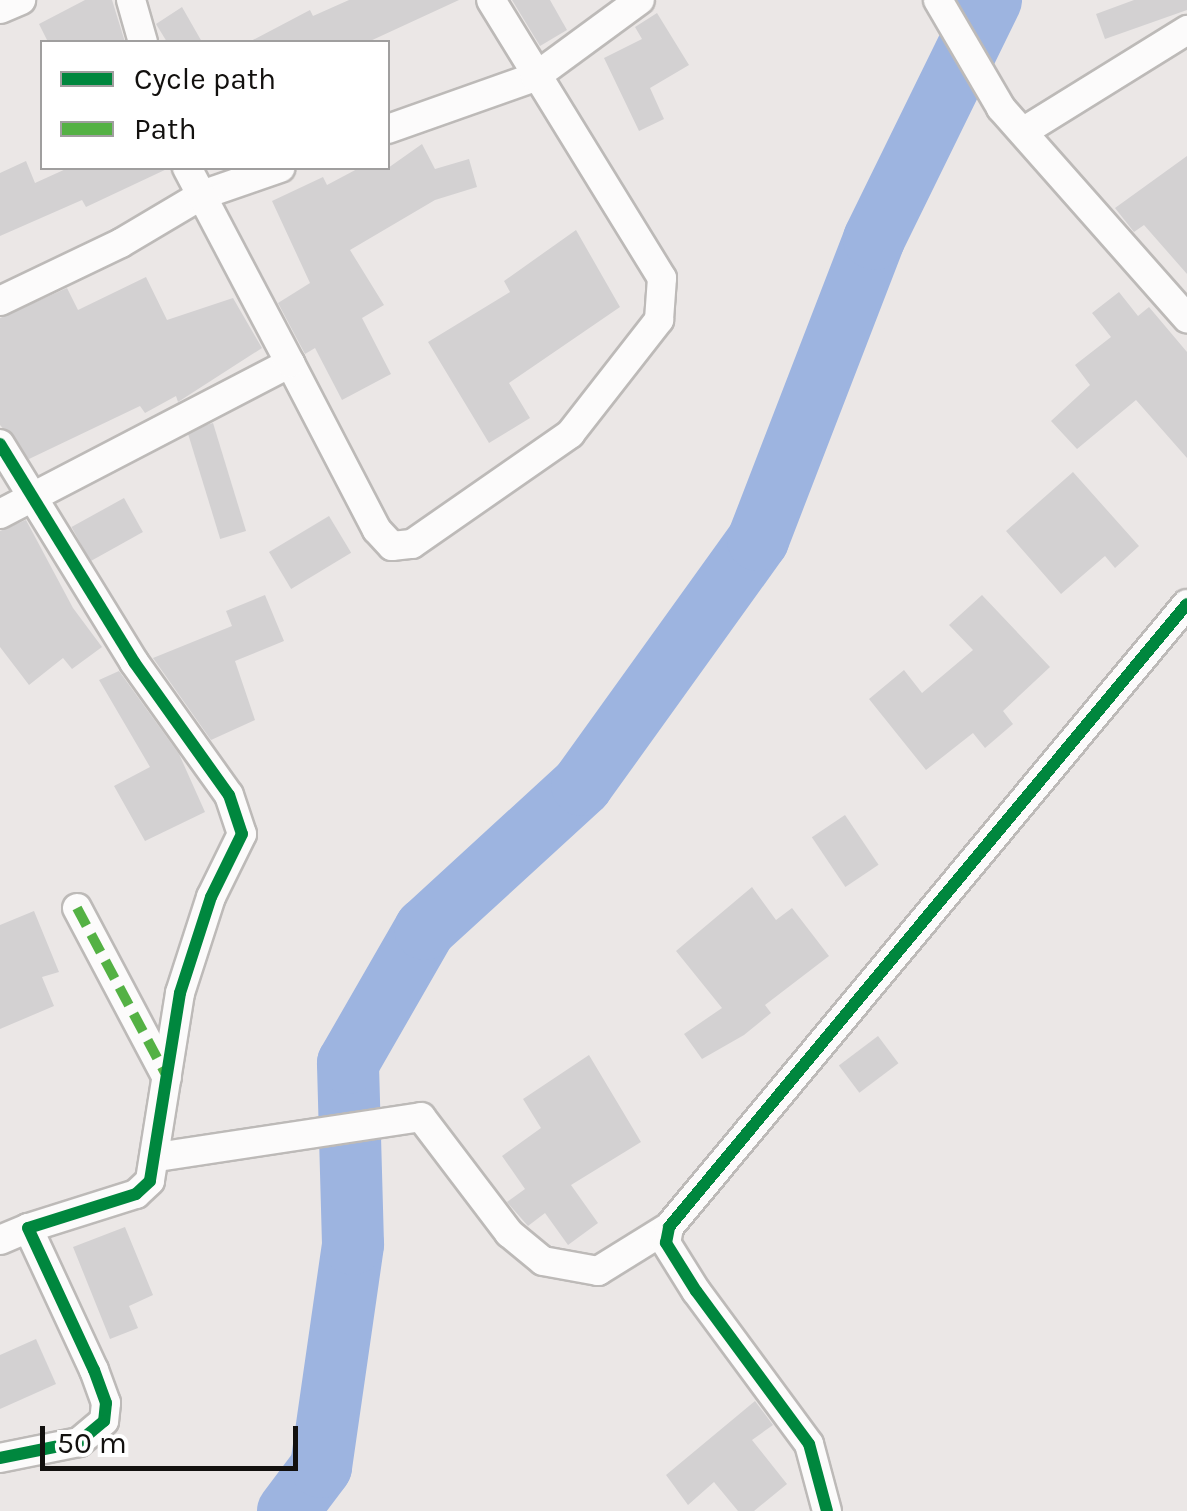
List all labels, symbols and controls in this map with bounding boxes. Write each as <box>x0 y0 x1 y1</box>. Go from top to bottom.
legend <box>40 40 390 170</box>
text: Cycle path <box>134 61 276 97</box>
text: Path <box>134 111 197 147</box>
scale bar <box>45 1406 302 1468</box>
text: 50 m <box>57 1425 127 1461</box>

